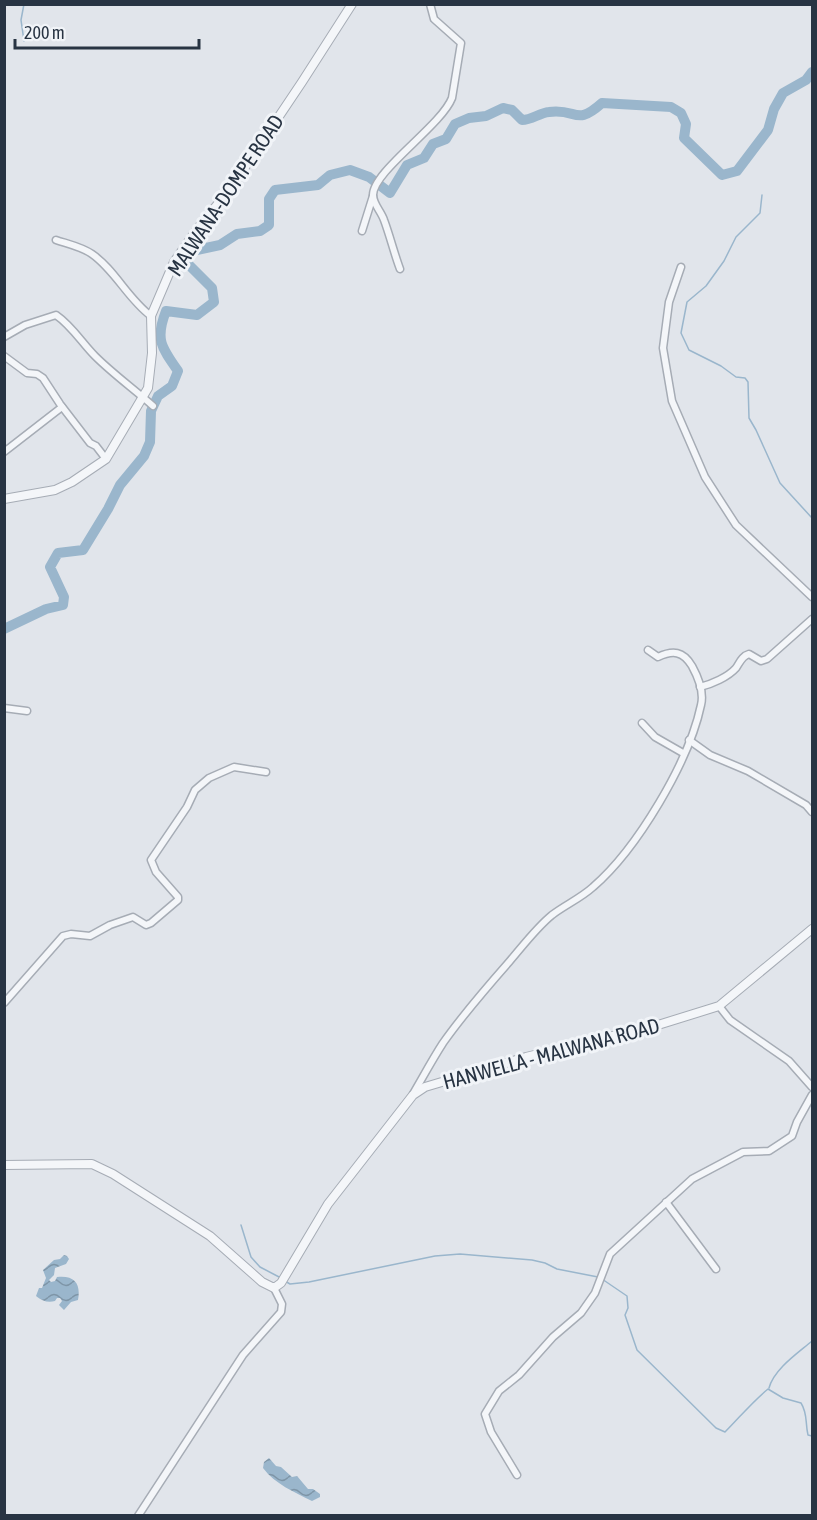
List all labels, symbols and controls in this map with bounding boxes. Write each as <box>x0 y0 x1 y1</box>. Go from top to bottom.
scale bar <box>15 12 200 50</box>
text: 200 m <box>24 22 65 43</box>
street label: MALWANA-DOMPE ROAD <box>162 110 288 280</box>
street label: HANWELLA - MALWANA ROAD <box>440 1013 662 1093</box>

